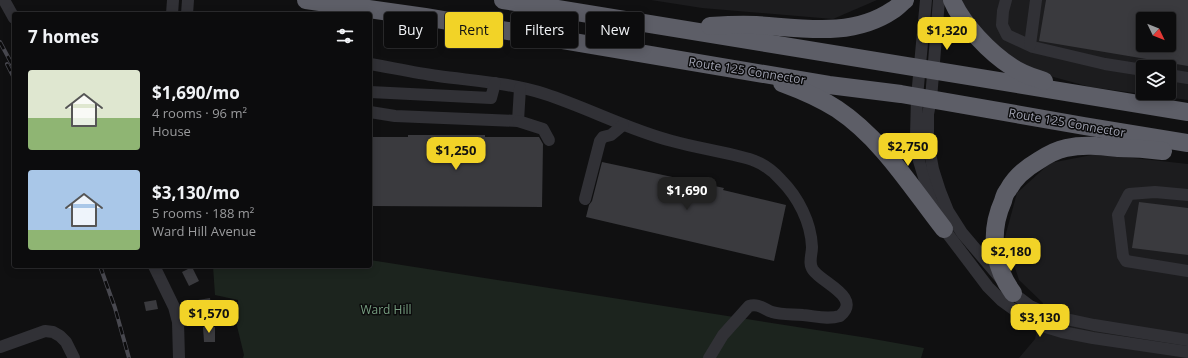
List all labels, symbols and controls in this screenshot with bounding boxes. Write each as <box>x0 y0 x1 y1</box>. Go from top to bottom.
chip: Buy <box>384 12 437 48</box>
chip: Rent <box>445 12 503 48</box>
chip: Filters <box>511 12 578 48</box>
chip: New <box>586 12 644 48</box>
north arrow <box>1136 12 1176 52</box>
map controls <box>1136 12 1176 100</box>
pin: $1,320 <box>914 17 980 51</box>
text: $1,320 <box>927 21 967 39</box>
text: 7 homes <box>28 25 99 48</box>
icon: filters <box>334 25 356 47</box>
street label: Route 125 Connector <box>687 53 807 88</box>
button: layers <box>1136 60 1176 100</box>
text: $1,690/mo <box>152 81 240 104</box>
icon: home <box>60 86 108 134</box>
text: 4 rooms · 96 m² <box>152 104 247 122</box>
street label: Route 125 Connector <box>1007 104 1127 141</box>
text: House <box>152 122 191 140</box>
pin: $2,750 <box>875 133 941 167</box>
pin: $1,250 <box>423 137 489 171</box>
text: $2,750 <box>888 137 928 155</box>
text: $1,250 <box>436 141 476 159</box>
pin: $1,690 <box>654 177 720 211</box>
text: $3,130/mo <box>152 181 240 204</box>
text: $1,690 <box>667 181 707 199</box>
icon: home <box>60 186 108 234</box>
text: 5 rooms · 188 m² <box>152 204 254 222</box>
text: Ward Hill Avenue <box>152 222 256 240</box>
pin: $2,180 <box>978 238 1044 272</box>
text: $2,180 <box>991 242 1031 260</box>
pin: $1,570 <box>176 300 242 334</box>
park label: Ward Hill <box>360 301 412 318</box>
text: $1,570 <box>189 304 229 322</box>
pin: $3,130 <box>1007 304 1073 338</box>
text: $3,130 <box>1020 308 1060 326</box>

